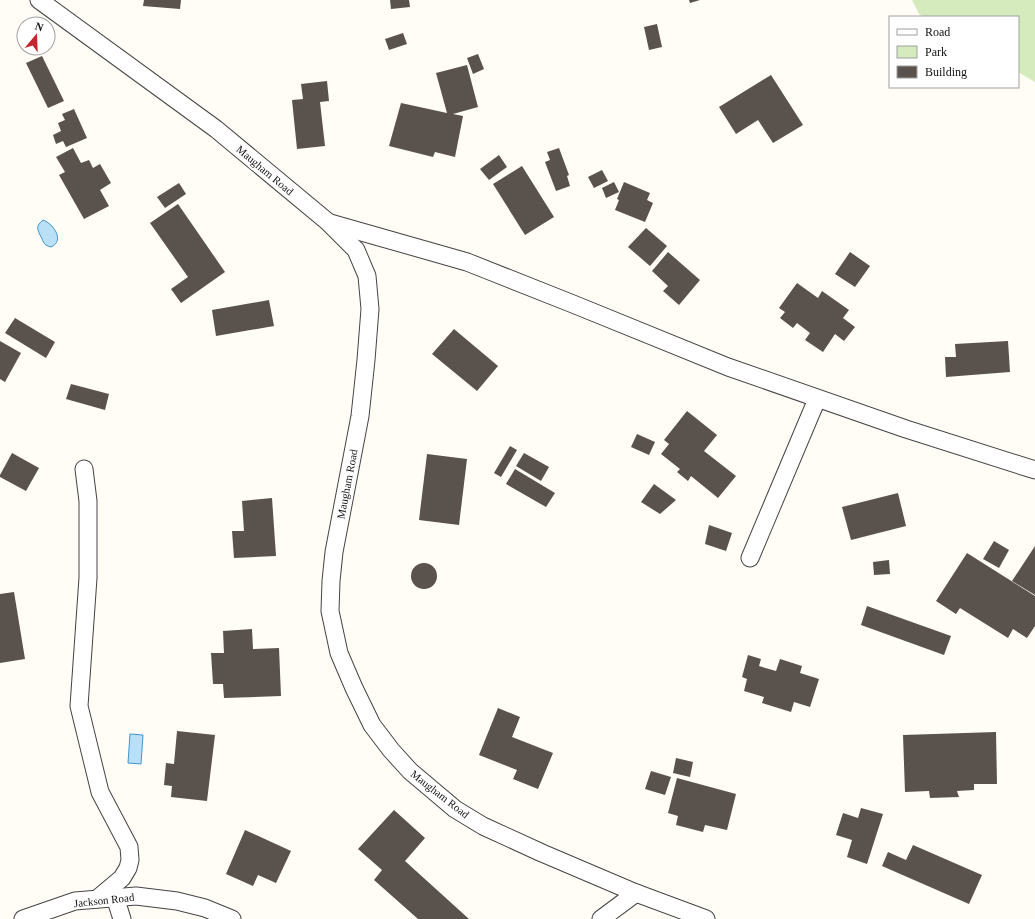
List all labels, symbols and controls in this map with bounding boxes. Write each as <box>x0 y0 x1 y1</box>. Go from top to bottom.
north arrow <box>16 16 56 56</box>
legend <box>889 16 1019 88</box>
text: N <box>34 20 45 34</box>
text: Road <box>925 25 950 39</box>
text: Park <box>925 45 947 59</box>
text: Building <box>925 65 967 79</box>
street label: Maugham Road <box>234 143 296 198</box>
street label: Maugham Road <box>334 448 360 520</box>
street label: Maugham Road <box>408 768 472 821</box>
street label: Jackson Road <box>73 891 135 909</box>

